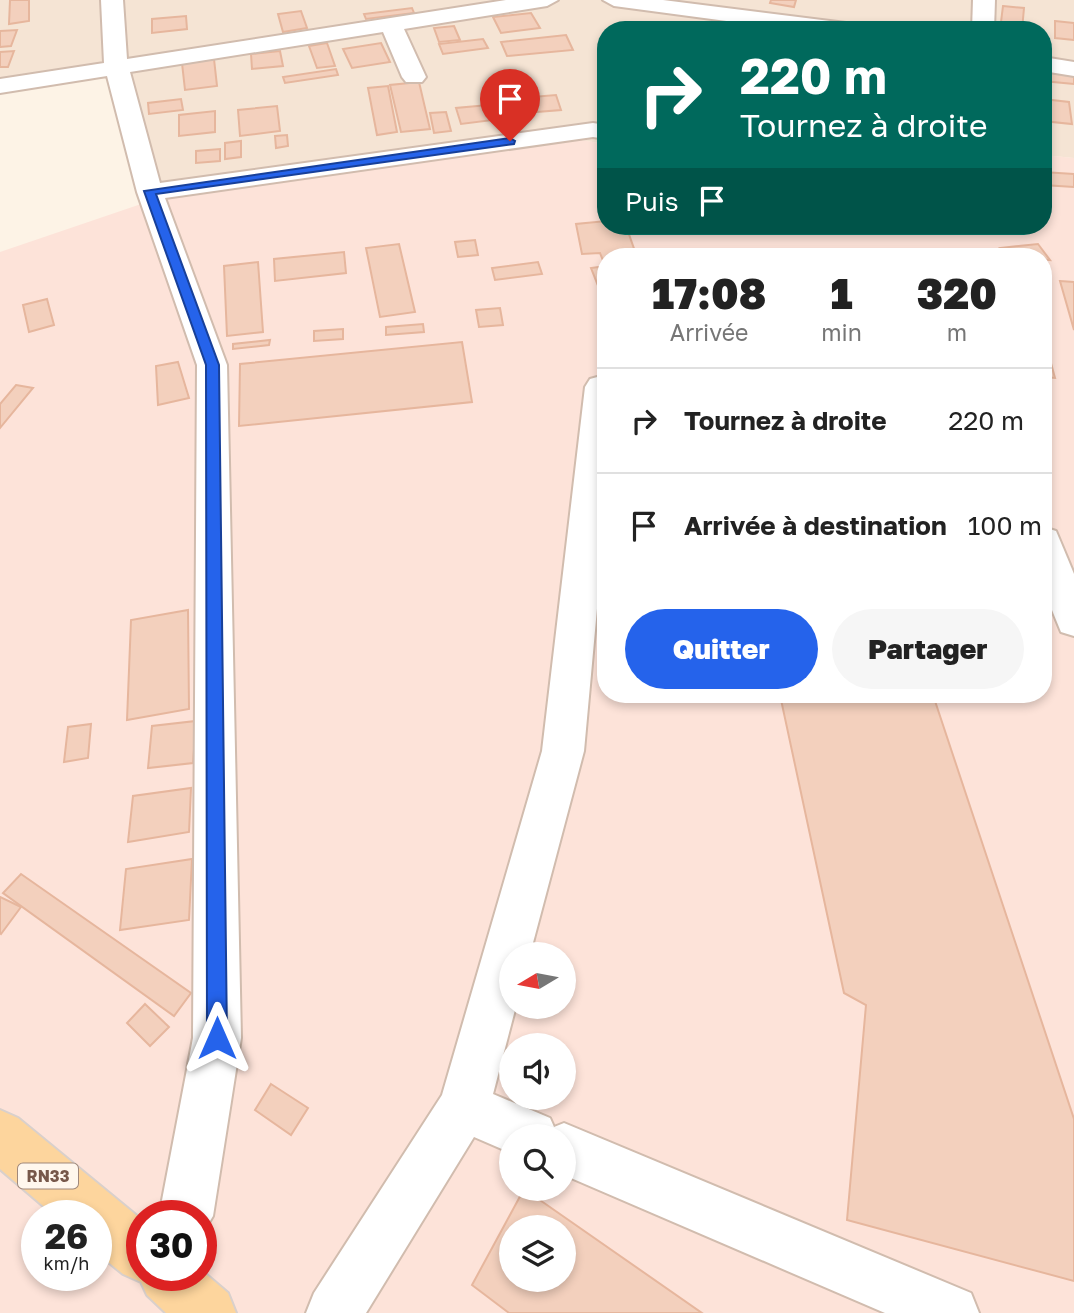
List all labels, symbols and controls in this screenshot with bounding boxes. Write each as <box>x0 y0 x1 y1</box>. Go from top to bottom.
text: 220 m <box>740 46 887 105</box>
icon: right <box>625 49 716 140</box>
pin <box>480 69 540 141</box>
icon: arrive <box>491 80 529 118</box>
text: Tournez à droite <box>740 106 988 144</box>
icon: arrive <box>693 182 731 220</box>
text: Puis <box>625 186 679 217</box>
text: 17:08 <box>652 268 766 318</box>
text: 1 <box>830 268 853 318</box>
text: 320 <box>917 268 997 318</box>
text: Arrivée <box>670 318 748 346</box>
text: min <box>821 318 862 346</box>
text: m <box>947 318 967 346</box>
icon: right <box>625 402 663 440</box>
text: Tournez à droite <box>684 405 887 436</box>
text: 220 m <box>948 405 1024 436</box>
icon: arrive <box>625 507 663 545</box>
text: Arrivée à destination <box>684 510 947 541</box>
text: 100 m <box>968 510 1042 541</box>
button: Quitter <box>625 609 818 689</box>
button: Partager <box>832 609 1024 689</box>
north arrow <box>499 942 576 1018</box>
map controls <box>499 942 576 1292</box>
position arrow <box>180 1001 254 1075</box>
button: sound <box>499 1033 576 1110</box>
button: search <box>499 1124 576 1201</box>
road number: RN33 <box>18 1164 78 1188</box>
speed limit sign: 30 <box>126 1200 217 1291</box>
text: 26 <box>45 1215 88 1257</box>
button: layers <box>499 1215 576 1292</box>
text: km/h <box>44 1252 89 1274</box>

